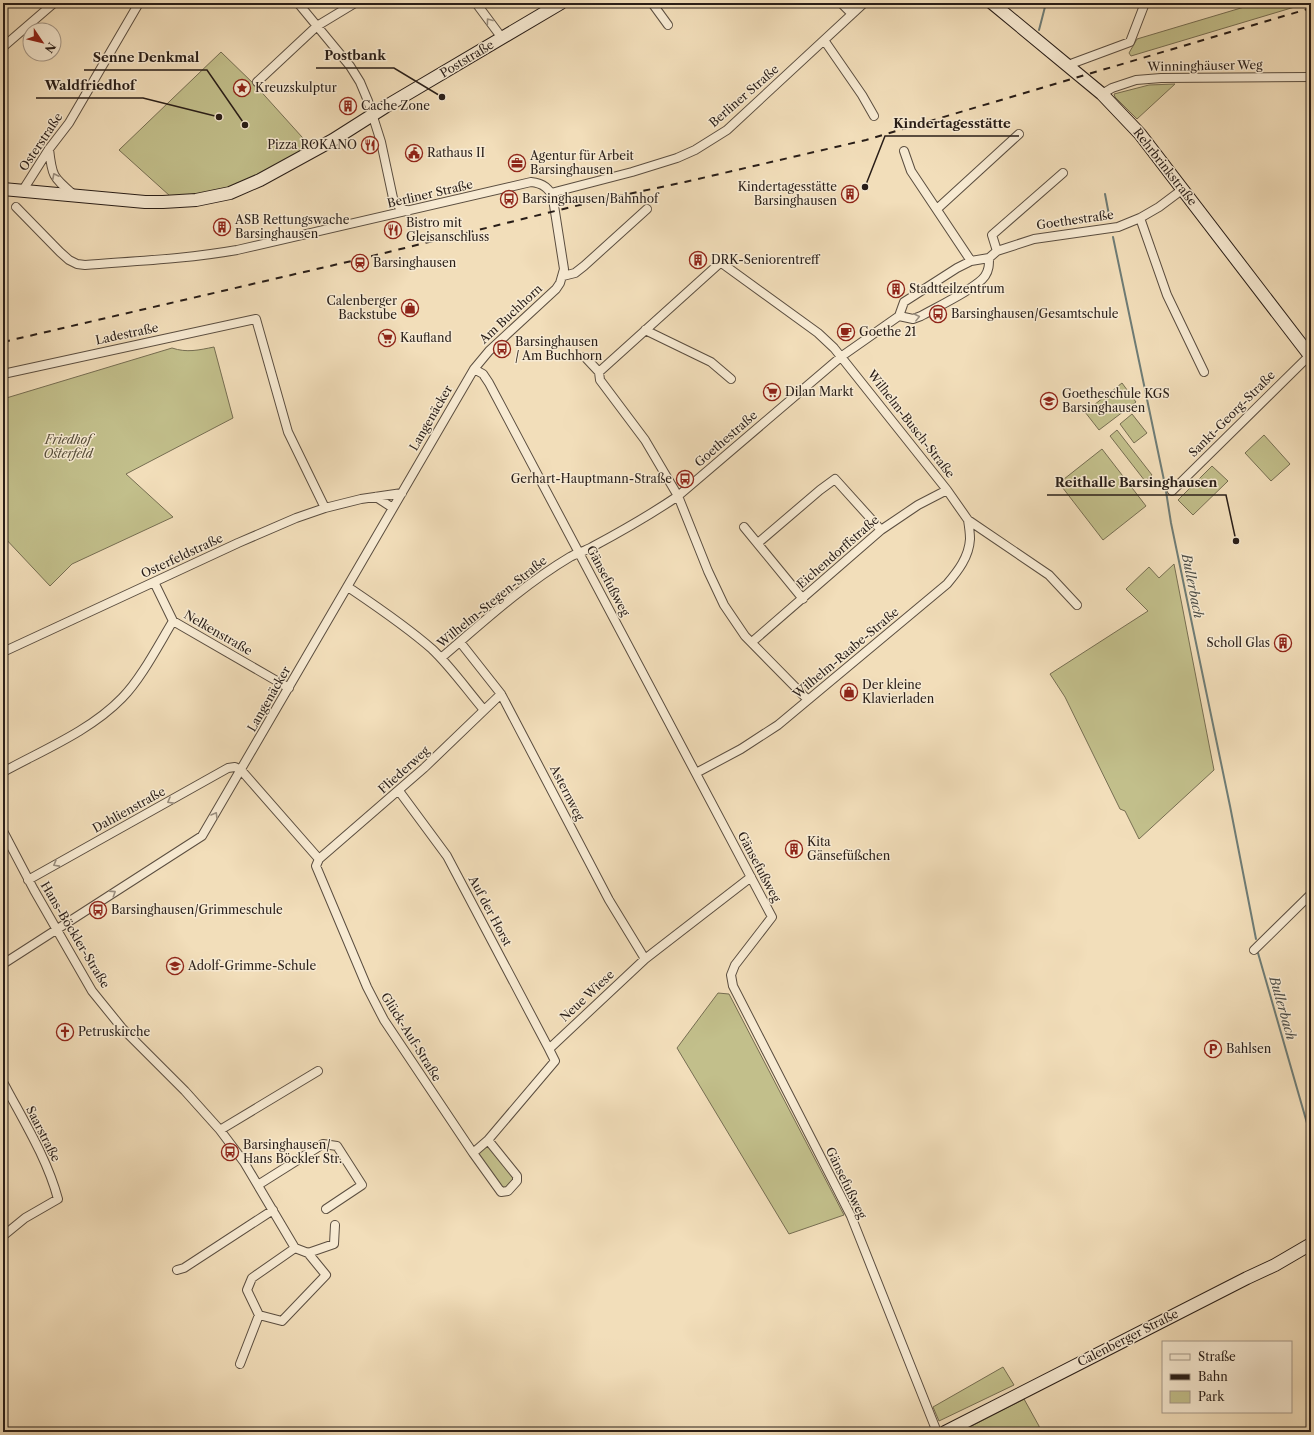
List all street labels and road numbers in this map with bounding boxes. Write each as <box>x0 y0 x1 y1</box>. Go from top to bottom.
street label: Poststraße <box>437 37 497 80</box>
street label: Winninghäuser Weg <box>1146 57 1263 74</box>
street label: Berliner Straße <box>706 61 782 130</box>
street label: Osterstraße <box>16 110 66 174</box>
street label: Rehrbrinkstraße <box>1130 125 1200 209</box>
street label: Berliner Straße <box>386 176 474 211</box>
street label: Goethestraße <box>1035 207 1115 232</box>
street label: Am Buchhorn <box>475 280 545 347</box>
street label: Ladestraße <box>94 319 160 348</box>
street label: Wilhelm-Busch-Straße <box>864 366 958 481</box>
street label: Sankt-Georg-Straße <box>1185 367 1278 460</box>
street label: Langenäcker <box>406 382 455 453</box>
street label: Goethestraße <box>691 407 760 470</box>
street label: Eichendorffstraße <box>794 512 882 591</box>
street label: Osterfeldstraße <box>138 530 225 581</box>
street label: Gänsefußweg <box>584 543 634 619</box>
street label: Wilhelm-Stegen-Straße <box>433 553 550 651</box>
street label: Wilhelm-Raabe-Straße <box>789 604 902 702</box>
street label: Nelkenstraße <box>181 607 255 658</box>
street label: Langenäcker <box>244 663 293 734</box>
street label: Fliederweg <box>375 742 433 796</box>
street label: Asternweg <box>547 762 588 823</box>
street label: Dahlienstraße <box>90 783 168 836</box>
street label: Gänsefußweg <box>735 829 785 905</box>
street label: Auf der Horst <box>465 872 516 949</box>
street label: Hans-Böckler-Straße <box>38 879 113 991</box>
street label: Neue Wiese <box>556 967 617 1025</box>
street label: Glück-Auf-Straße <box>378 990 445 1084</box>
street label: Saarstraße <box>23 1103 64 1164</box>
street label: Gänsefußweg <box>823 1145 870 1222</box>
street label: Calenberger Straße <box>1075 1306 1181 1369</box>

